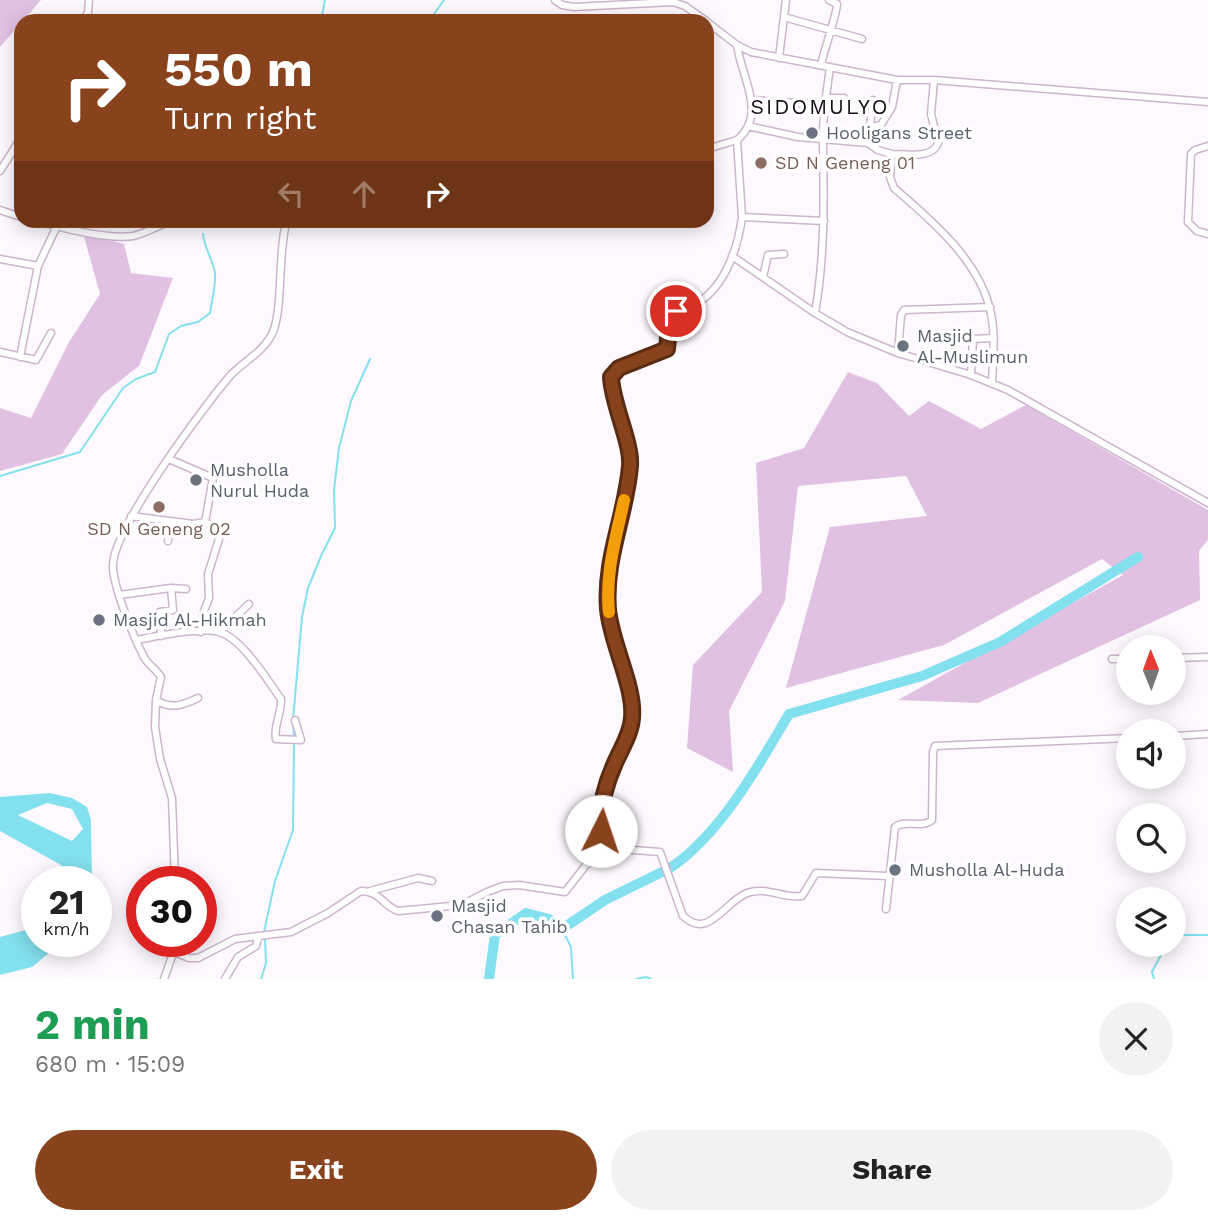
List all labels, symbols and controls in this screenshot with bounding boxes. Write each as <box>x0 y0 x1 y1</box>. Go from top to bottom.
text: 550 m <box>164 40 313 98</box>
icon: right <box>49 42 140 133</box>
district label: SIDOMULYO <box>751 94 889 119</box>
text: Turn right <box>164 99 316 137</box>
place label: Hooligans Street <box>826 122 972 143</box>
marker: Hooligans Street <box>804 125 820 141</box>
place label: SD N Geneng 01 <box>775 152 915 173</box>
marker: SD N Geneng 01 <box>753 155 769 171</box>
icon: left <box>272 175 310 213</box>
icon: ahead <box>345 175 383 213</box>
icon: right <box>418 175 456 213</box>
pin <box>646 281 706 341</box>
icon: arrive <box>657 292 695 330</box>
place label: Masjid Al-Muslimun <box>917 325 1028 367</box>
marker: Masjid Al-Muslimun <box>895 338 911 354</box>
place label: Musholla Nurul Huda <box>210 459 309 501</box>
marker: Musholla Nurul Huda <box>188 472 204 488</box>
marker: SD N Geneng 02 <box>151 499 167 515</box>
place label: SD N Geneng 02 <box>87 518 231 539</box>
place label: Masjid Al-Hikmah <box>113 609 267 630</box>
marker: Masjid Al-Hikmah <box>91 612 107 628</box>
north arrow <box>1116 635 1186 705</box>
map controls <box>1116 635 1186 957</box>
button: sound <box>1116 719 1186 789</box>
position arrow <box>564 794 638 868</box>
button: search <box>1116 803 1186 873</box>
place label: Musholla Al-Huda <box>909 859 1064 880</box>
marker: Musholla Al-Huda <box>887 862 903 878</box>
speed limit sign: 30 <box>126 866 217 957</box>
text: 21 <box>49 881 84 923</box>
button: layers <box>1116 887 1186 957</box>
place label: Masjid Chasan Tahib <box>451 895 568 937</box>
marker: Masjid Chasan Tahib <box>429 908 445 924</box>
text: km/h <box>43 918 90 939</box>
text: 2 min <box>35 1000 150 1049</box>
button: close <box>1099 1002 1173 1076</box>
text: 680 m · 15:09 <box>35 1051 185 1078</box>
button: Exit <box>35 1130 597 1210</box>
button: Share <box>611 1130 1173 1210</box>

